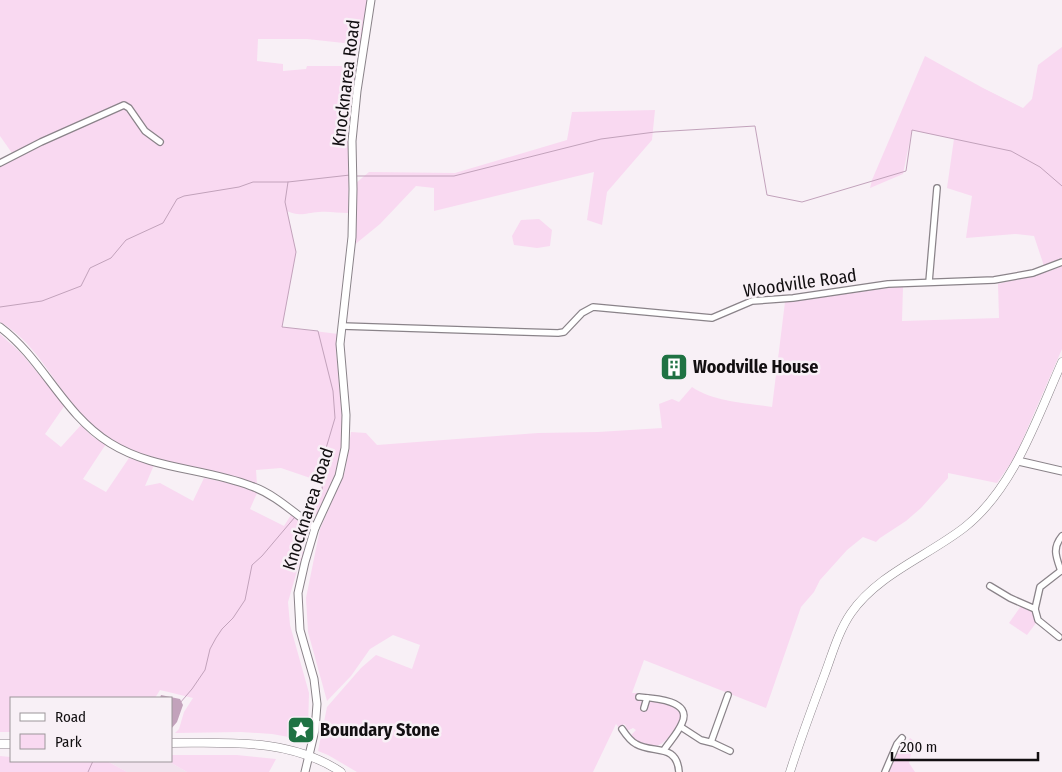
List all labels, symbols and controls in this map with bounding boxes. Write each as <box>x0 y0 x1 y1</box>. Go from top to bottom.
street label: Knocknarea Road <box>327 18 365 148</box>
street label: Woodville Road <box>742 264 858 302</box>
building icon: Woodville House <box>659 352 689 382</box>
place label: Woodville House <box>693 356 818 378</box>
street label: Knocknarea Road <box>278 445 338 573</box>
legend <box>10 697 172 762</box>
text: Road <box>55 708 86 726</box>
place icon: Boundary Stone <box>286 715 316 745</box>
place label: Boundary Stone <box>320 719 440 741</box>
scale bar <box>892 730 1038 762</box>
text: Park <box>55 733 82 751</box>
text: 200 m <box>900 738 937 756</box>

